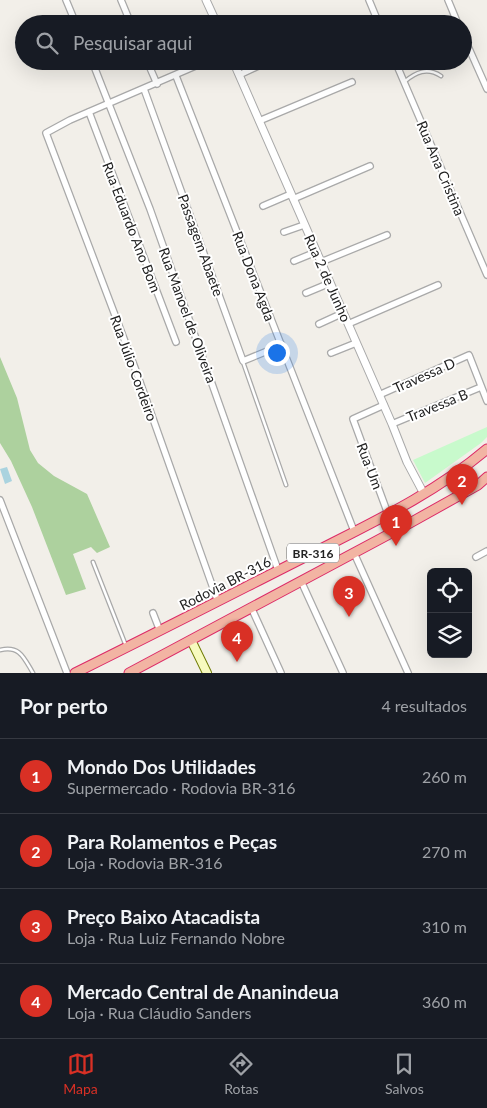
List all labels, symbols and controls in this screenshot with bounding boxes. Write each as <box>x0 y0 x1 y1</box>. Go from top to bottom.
search box <box>15 15 472 70</box>
icon: search <box>33 29 61 57</box>
text: Pesquisar aqui <box>73 31 192 54</box>
street label: Rua Ana Cristina <box>413 118 469 218</box>
street label: Rua Eduardo Ano Bom <box>99 159 165 295</box>
street label: Passagem Abaete <box>175 192 227 298</box>
street label: Rua Dona Agda <box>229 229 279 323</box>
street label: Rua 2 de Junho <box>301 232 355 324</box>
street label: Rua Manoel de Oliveira <box>156 245 220 385</box>
street label: Rua Júlio Cordeiro <box>107 313 161 423</box>
your location <box>264 340 290 366</box>
street label: Travessa D <box>390 354 458 396</box>
street label: Travessa B <box>404 385 470 425</box>
street label: Rua Um <box>353 440 387 492</box>
pin: 2 <box>446 464 478 505</box>
pin: 1 <box>380 505 412 546</box>
road number: BR-316 <box>287 544 339 562</box>
street label: Rodovia BR-316 <box>176 553 274 613</box>
map controls <box>427 568 472 658</box>
button: locate <box>427 568 472 613</box>
pin: 3 <box>333 576 365 617</box>
button: layers <box>427 613 472 658</box>
pin: 4 <box>221 621 253 662</box>
text: Por perto <box>20 693 108 718</box>
text: 4 resultados <box>381 696 467 715</box>
text: Mondo Dos Utilidades <box>67 755 256 778</box>
text: 1 <box>31 767 41 786</box>
text: 260 m <box>422 767 467 786</box>
text: Supermercado · Rodovia BR-316 <box>67 778 295 797</box>
text: Para Rolamentos e Peças <box>67 830 277 853</box>
text: 2 <box>31 842 41 861</box>
text: 270 m <box>422 842 467 861</box>
text: Loja · Rodovia BR-316 <box>67 853 223 872</box>
text: Preço Baixo Atacadista <box>67 905 260 928</box>
text: 3 <box>31 917 41 936</box>
text: 310 m <box>422 917 467 936</box>
text: Loja · Rua Luiz Fernando Nobre <box>67 928 285 947</box>
text: Mercado Central de Ananindeua <box>67 980 339 1003</box>
text: 4 <box>31 992 41 1011</box>
text: 360 m <box>422 992 467 1011</box>
text: Loja · Rua Cláudio Sanders <box>67 1003 251 1022</box>
tab: Mapa <box>63 1050 98 1097</box>
tab: Rotas <box>224 1050 258 1097</box>
tab: Salvos <box>385 1050 424 1097</box>

